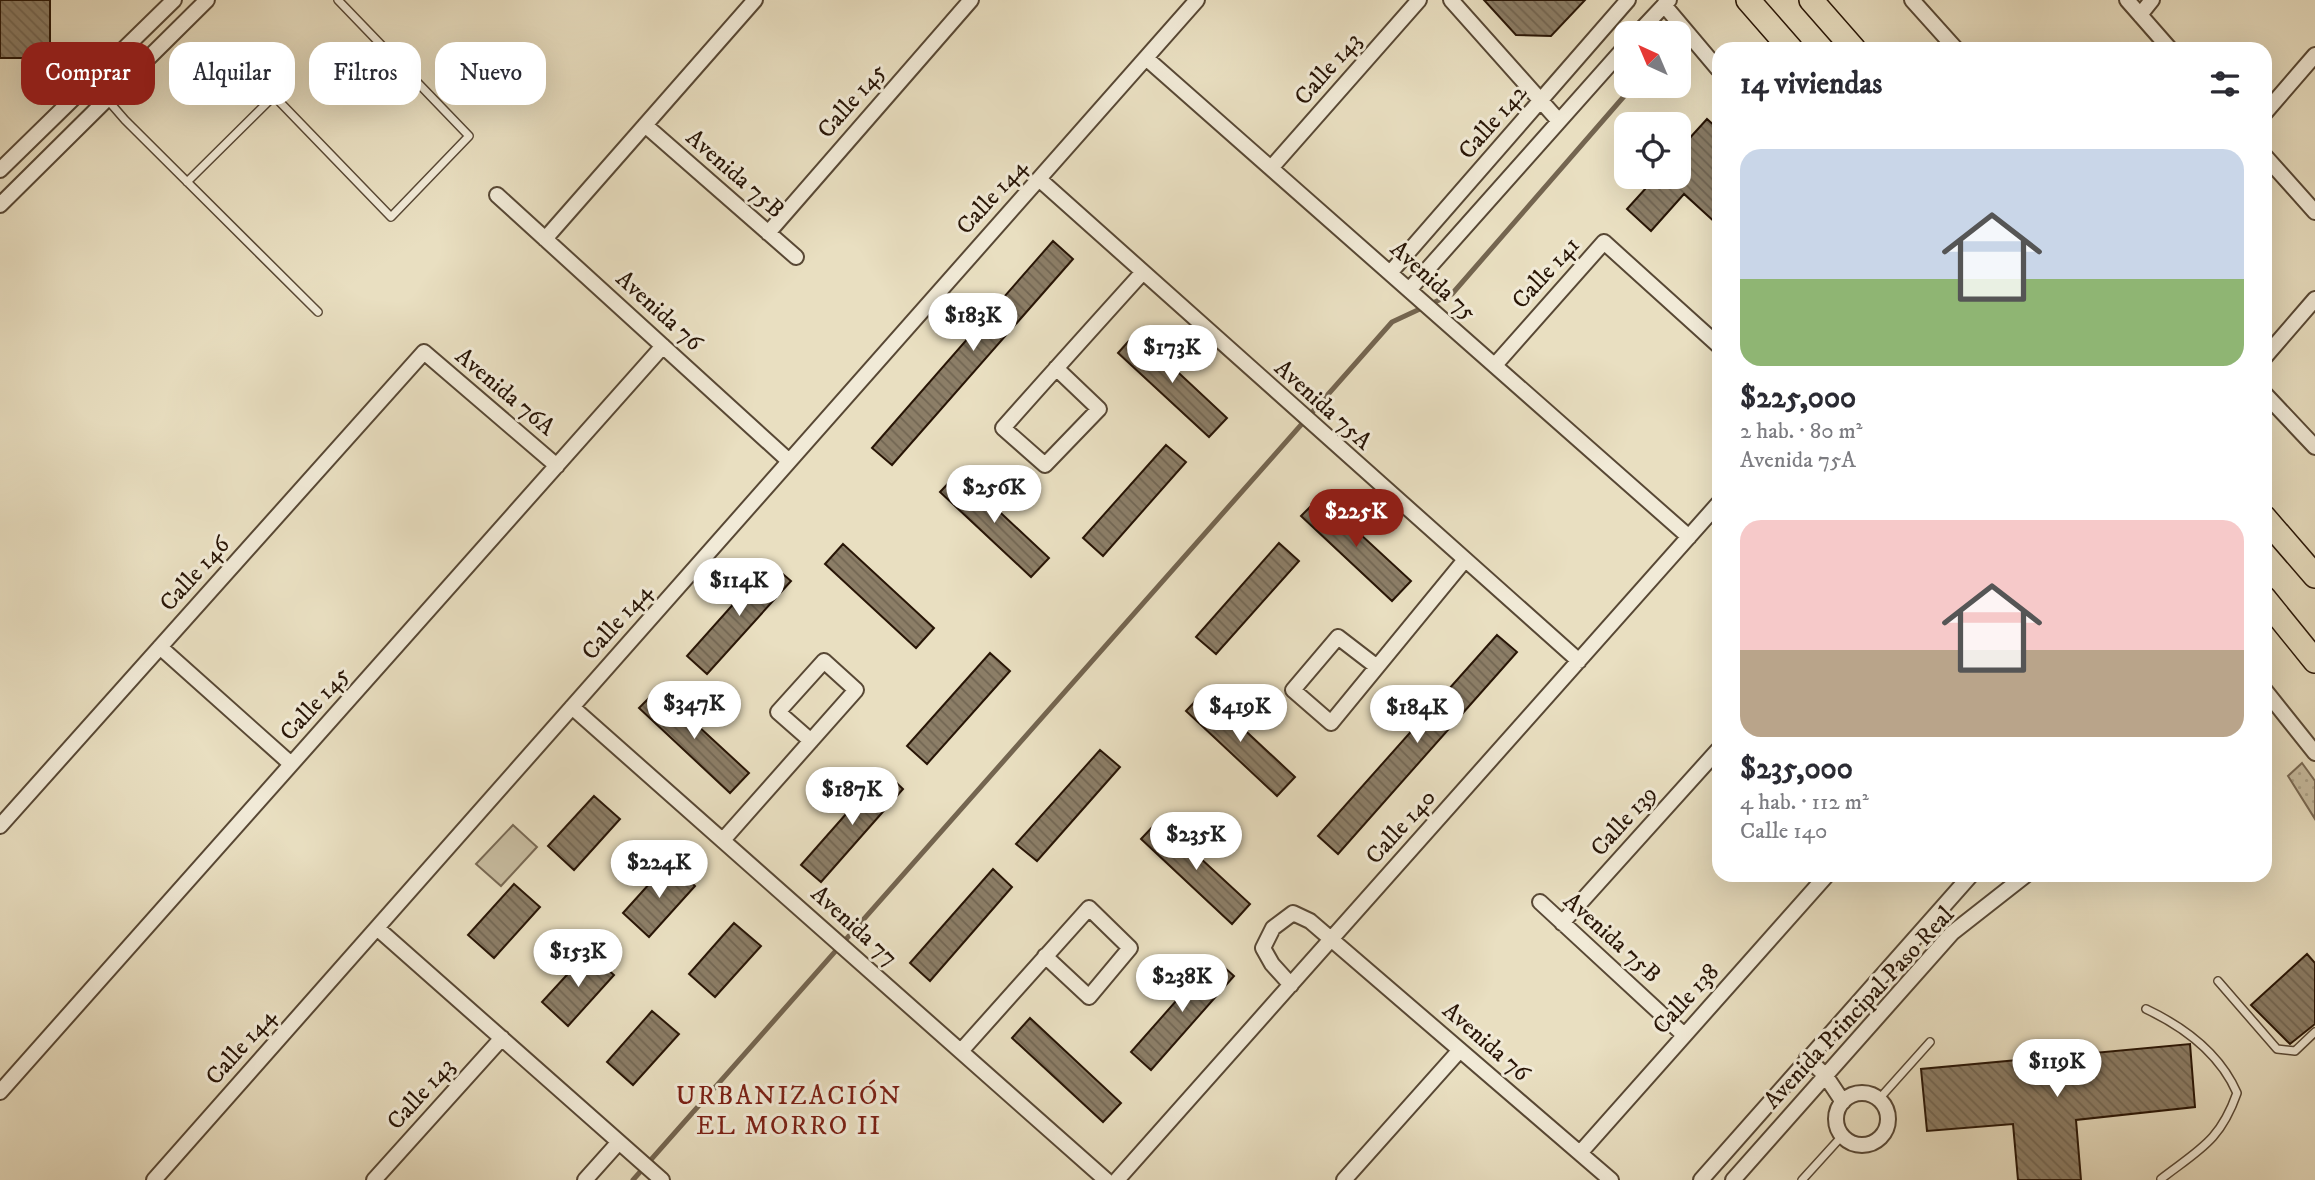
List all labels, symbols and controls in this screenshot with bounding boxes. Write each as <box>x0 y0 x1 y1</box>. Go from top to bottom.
north arrow <box>1614 21 1690 98</box>
map controls <box>1614 21 1691 189</box>
street label: Calle 143 <box>1288 26 1368 112</box>
chip: Comprar <box>21 42 155 105</box>
chip: Alquilar <box>169 42 295 105</box>
chip: Filtros <box>309 42 421 105</box>
chip: Nuevo <box>435 42 546 105</box>
street label: Calle 145 <box>811 57 893 145</box>
icon: filters <box>2206 65 2244 103</box>
text: 14 viviendas <box>1740 66 1882 103</box>
street label: Calle 142 <box>1452 78 1534 166</box>
button: locate <box>1614 112 1691 189</box>
street label: Avenida 75B <box>680 123 790 225</box>
street label: Calle 144 <box>950 152 1035 241</box>
icon: home <box>1929 194 2055 320</box>
street label: Calle 141 <box>1506 231 1586 315</box>
street label: Avenida 75 <box>1384 234 1482 328</box>
street label: Avenida 76 <box>609 264 710 359</box>
pin: $183K <box>924 294 1022 353</box>
text: $183K <box>944 301 1002 330</box>
pin: $173K <box>1123 326 1221 385</box>
text: $173K <box>1143 333 1201 362</box>
street label: Avenida 76A <box>449 341 562 443</box>
street label: Avenida 75A <box>1268 353 1379 457</box>
text: $225,000 <box>1740 380 1856 417</box>
text: 2 hab. · 80 m² <box>1740 417 1863 446</box>
text: Avenida 75A <box>1740 446 1856 475</box>
pin: $256K <box>945 466 1043 525</box>
text: $256K <box>962 473 1026 502</box>
pin: $225K <box>1307 490 1405 549</box>
text: $225K <box>1325 497 1387 526</box>
street label: Calle 146 <box>154 529 237 618</box>
pin: $114K <box>690 558 788 618</box>
icon: home <box>1929 565 2055 691</box>
text: $114K <box>710 566 768 595</box>
street label: Calle 144 <box>575 577 659 667</box>
street label: Calle 145 <box>274 660 356 747</box>
pin: $347K <box>645 682 743 741</box>
pin: $419K <box>1191 684 1289 744</box>
pin: $184K <box>1368 686 1466 745</box>
text: $347K <box>663 689 725 718</box>
text: $419K <box>1209 692 1271 721</box>
text: $184K <box>1386 693 1448 722</box>
text: $235,000 <box>1740 751 1853 788</box>
pin: $187K <box>803 768 901 827</box>
text: $187K <box>822 775 882 804</box>
street label: Calle 139 <box>1584 779 1664 863</box>
street label: Calle 140 <box>1359 783 1443 871</box>
text: 4 hab. · 112 m² <box>1740 788 1869 817</box>
pin: $235K <box>1147 812 1245 872</box>
text: Calle 140 <box>1740 817 1827 846</box>
text: $235K <box>1166 820 1226 849</box>
pin: $224K <box>610 841 708 900</box>
text: $224K <box>627 848 691 877</box>
street label: Avenida 77 <box>804 879 904 973</box>
street label: Avenida 75B <box>1557 886 1667 990</box>
street label: Avenida Principal Paso Real <box>1757 900 1961 1116</box>
pin: $153K <box>529 930 627 989</box>
text: $153K <box>549 937 607 966</box>
pin: $238K <box>1133 954 1231 1014</box>
street label: Calle 138 <box>1646 957 1726 1041</box>
text: $238K <box>1152 962 1212 991</box>
street label: Avenida 76 <box>1436 996 1537 1089</box>
street label: Calle 144 <box>199 1002 283 1092</box>
pin: $119K <box>2008 1040 2106 1099</box>
text: $119K <box>2028 1047 2086 1076</box>
street label: Calle 143 <box>381 1052 461 1136</box>
district label: URBANIZACIÓN EL MORRO II <box>676 1079 902 1143</box>

